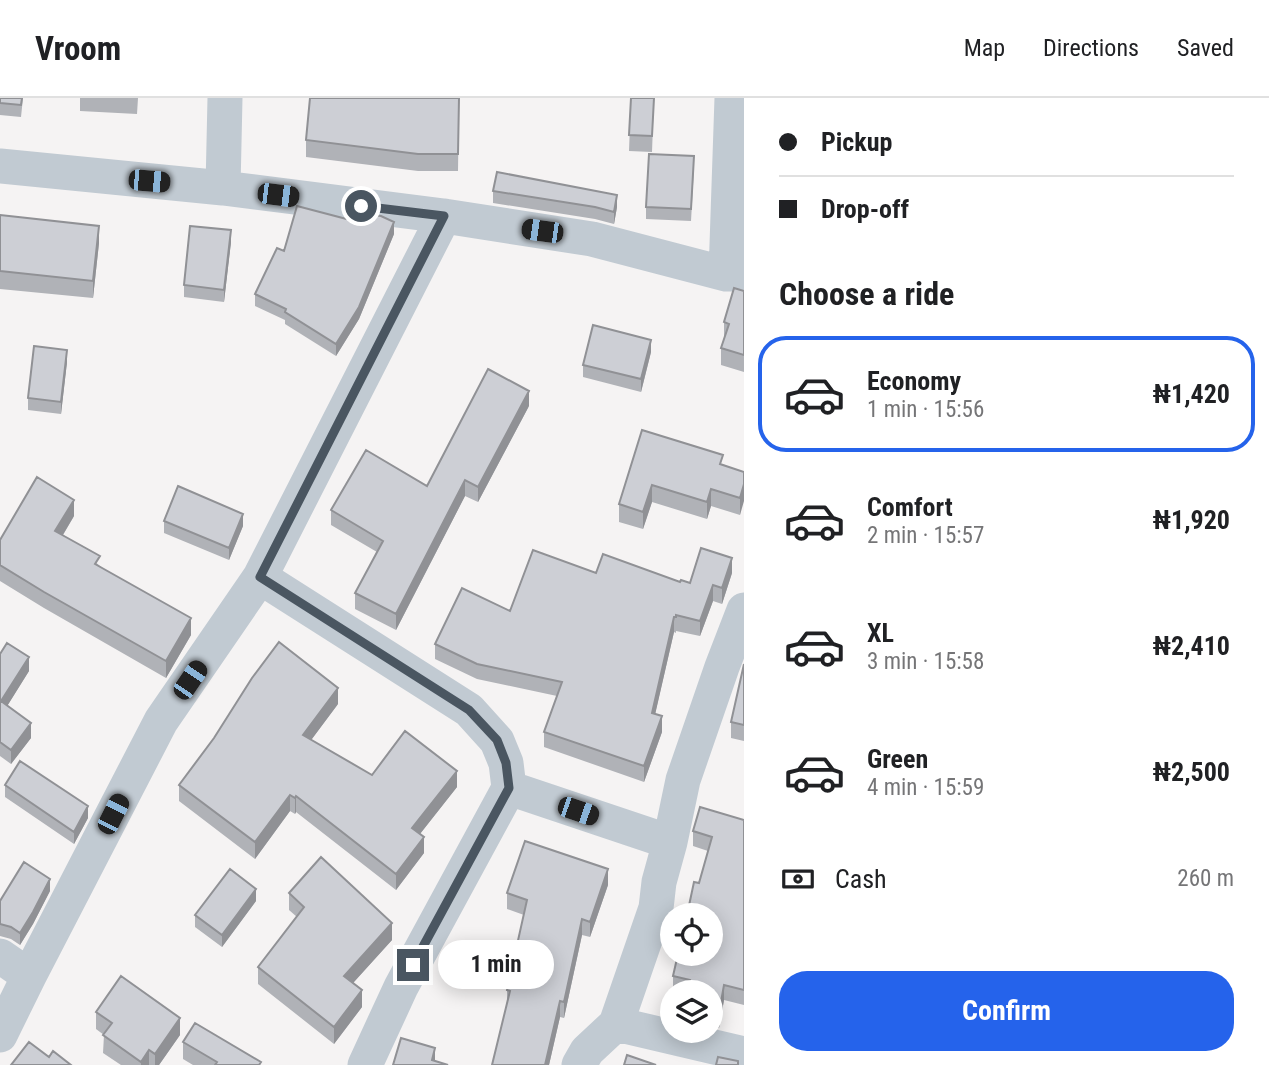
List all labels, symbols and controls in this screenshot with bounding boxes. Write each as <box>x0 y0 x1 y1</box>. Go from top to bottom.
text: Vroom <box>35 29 121 68</box>
text: Map <box>964 34 1005 62</box>
text: Directions <box>1043 34 1139 62</box>
text: Saved <box>1177 34 1234 62</box>
text: Pickup <box>821 127 892 157</box>
car <box>128 169 171 193</box>
car <box>256 182 301 208</box>
route start <box>345 190 377 222</box>
text: Drop-off <box>821 194 909 224</box>
car <box>520 218 565 244</box>
text: Choose a ride <box>779 275 954 313</box>
icon: car <box>783 363 846 426</box>
text: Economy <box>867 366 961 396</box>
text: ₦1,420 <box>1153 379 1230 409</box>
text: 1 min · 15:56 <box>867 396 984 423</box>
icon: car <box>783 489 846 552</box>
text: Comfort <box>867 492 953 522</box>
text: ₦1,920 <box>1153 505 1230 535</box>
text: 2 min · 15:57 <box>867 522 984 549</box>
icon: car <box>783 615 846 678</box>
text: XL <box>867 618 894 648</box>
text: ₦2,410 <box>1153 631 1230 661</box>
text: 3 min · 15:58 <box>867 648 984 675</box>
car <box>170 657 211 703</box>
icon: car <box>783 741 846 804</box>
text: Green <box>867 744 928 774</box>
text: ₦2,500 <box>1153 757 1230 787</box>
text: 4 min · 15:59 <box>867 774 984 801</box>
car <box>95 791 132 837</box>
car <box>555 794 602 828</box>
icon: cash <box>779 860 817 898</box>
text: Cash <box>835 864 887 894</box>
text: 260 m <box>1177 865 1234 892</box>
map controls <box>660 903 723 1043</box>
button: locate <box>660 903 723 966</box>
callout: 1 min <box>438 940 553 990</box>
route end <box>397 949 429 981</box>
text: 1 min <box>470 951 522 978</box>
button: Confirm <box>779 971 1234 1051</box>
button: layers <box>660 980 723 1043</box>

